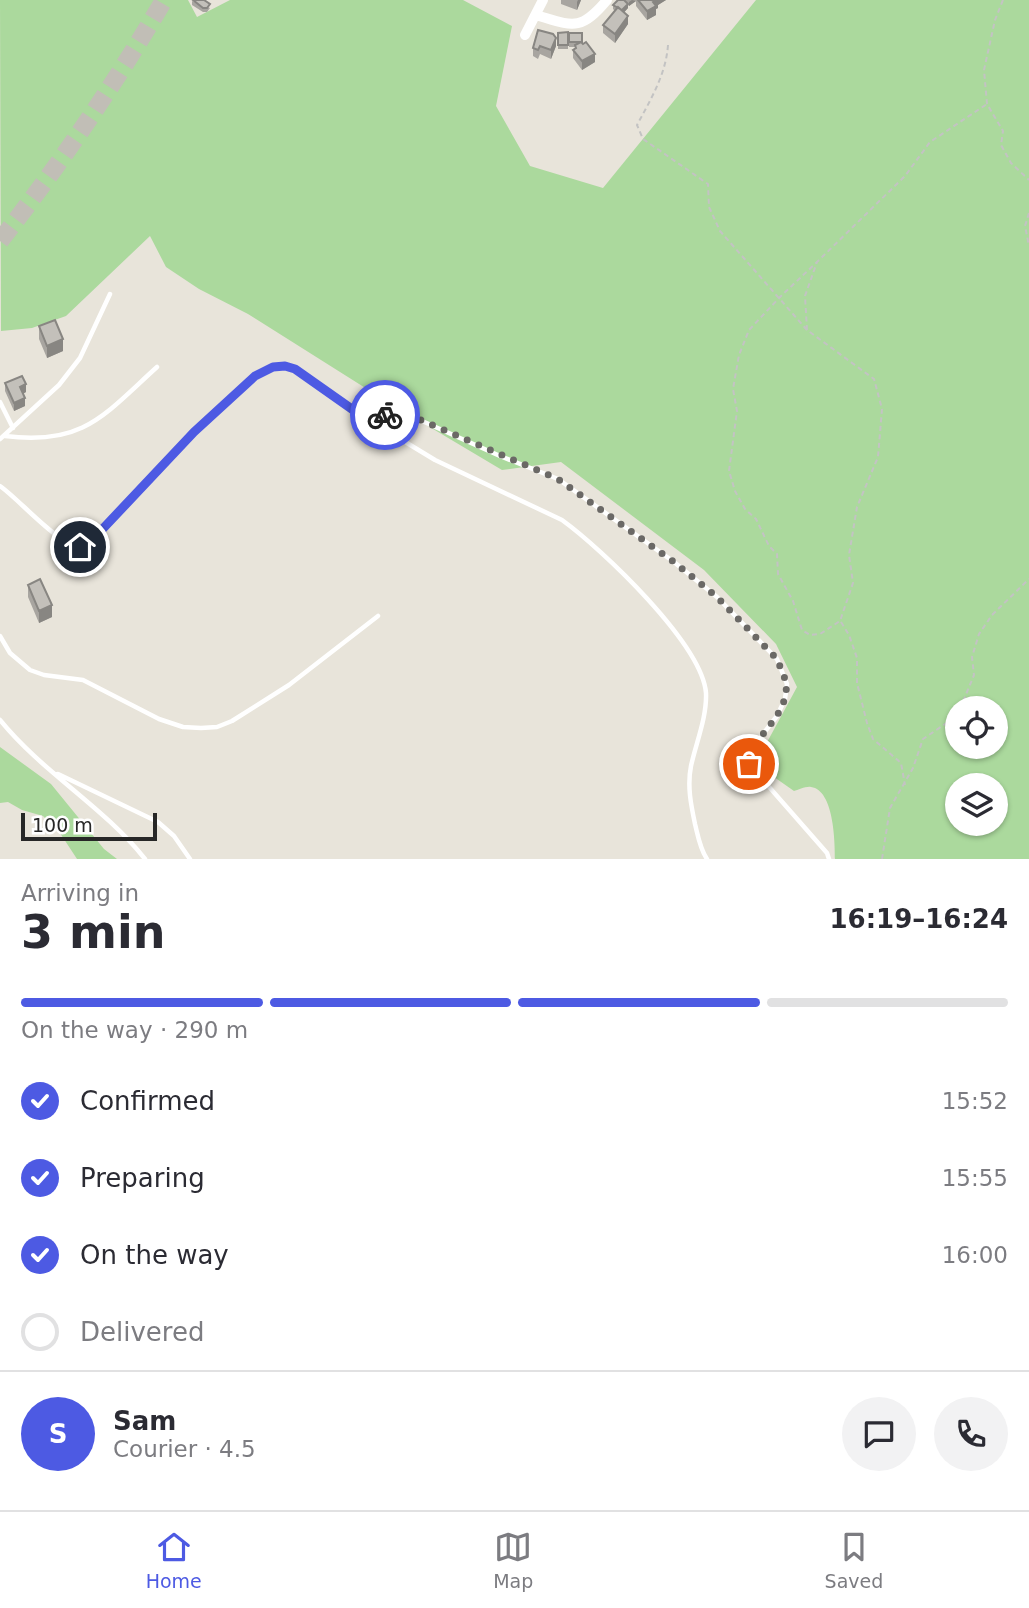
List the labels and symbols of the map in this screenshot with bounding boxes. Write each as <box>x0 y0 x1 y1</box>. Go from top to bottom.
courier <box>350 380 420 450</box>
pin <box>50 517 110 577</box>
pin <box>719 734 779 794</box>
scale bar <box>21 810 158 842</box>

